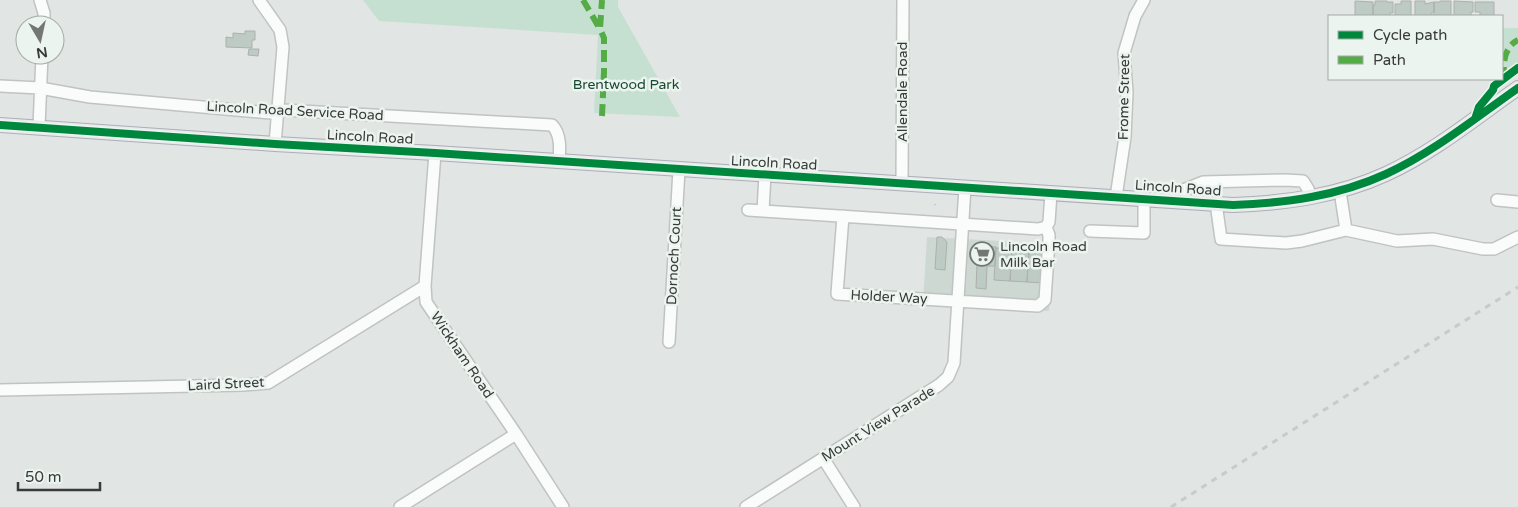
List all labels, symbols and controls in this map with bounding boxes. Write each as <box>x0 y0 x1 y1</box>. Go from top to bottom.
north arrow <box>15 15 65 65</box>
legend <box>1328 15 1503 80</box>
text: Cycle path <box>1373 26 1447 44</box>
street label: Allendale Road <box>894 42 911 142</box>
text: N <box>35 43 49 62</box>
text: Path <box>1373 51 1406 69</box>
street label: Frome Street <box>1115 53 1133 140</box>
park label: Brentwood Park <box>573 76 680 93</box>
street label: Lincoln Road Service Road <box>206 98 384 124</box>
street label: Lincoln Road <box>326 126 414 148</box>
street label: Lincoln Road <box>730 152 818 174</box>
street label: Lincoln Road <box>1134 176 1222 200</box>
street label: Dornoch Court <box>663 206 685 305</box>
place label: Lincoln Road Milk Bar <box>1000 238 1087 271</box>
supermarket icon: Lincoln Road Milk Bar <box>969 241 995 267</box>
street label: Holder Way <box>850 286 928 308</box>
street label: Wickham Road <box>427 309 497 401</box>
street label: Laird Street <box>187 373 266 395</box>
street label: Mount View Parade <box>818 382 938 466</box>
scale bar <box>18 460 100 492</box>
text: 50 m <box>25 468 62 486</box>

